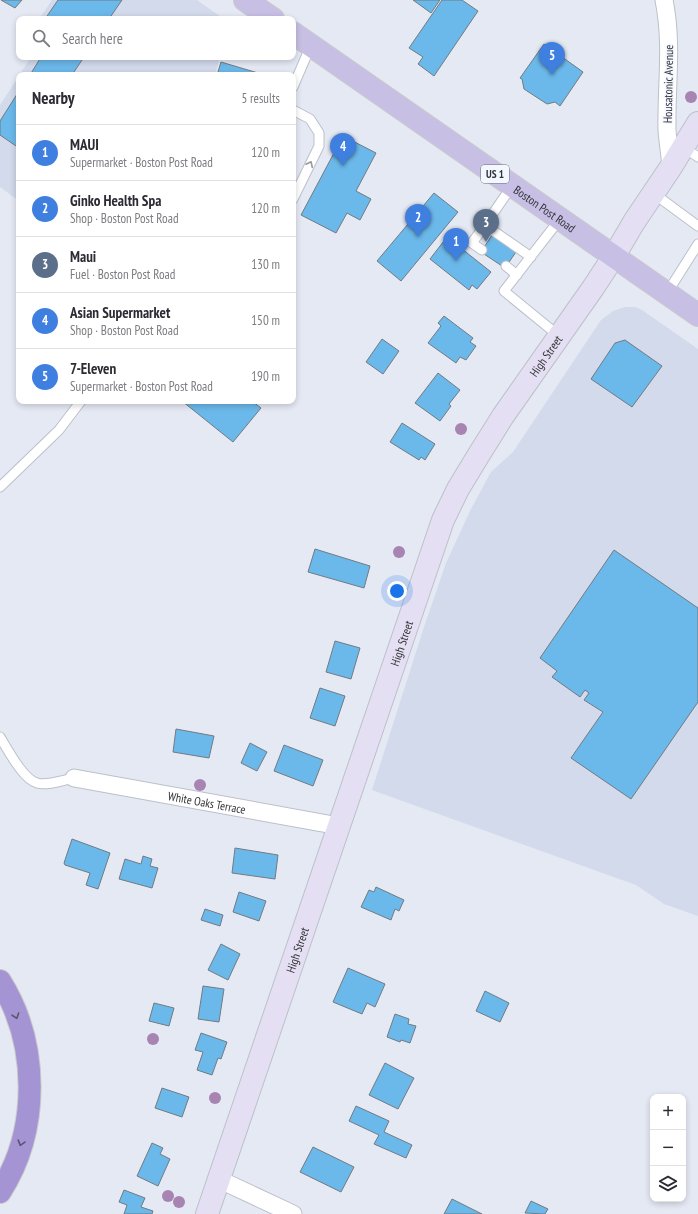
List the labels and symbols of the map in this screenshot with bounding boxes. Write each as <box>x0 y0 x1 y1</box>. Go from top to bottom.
pin: 5 <box>539 42 565 75</box>
street label: Housatonic Avenue <box>660 45 676 123</box>
pin: 4 <box>330 133 356 166</box>
one-way arrow <box>305 161 313 168</box>
road number: US 1 <box>481 165 509 183</box>
street label: Boston Post Road <box>511 182 579 235</box>
pin: 2 <box>405 204 431 237</box>
pin: 3 <box>473 209 499 242</box>
pin: 1 <box>443 228 469 261</box>
street label: High Street <box>526 332 565 379</box>
your location <box>387 581 407 601</box>
street label: High Street <box>386 618 416 668</box>
street label: White Oaks Terrace <box>167 788 247 816</box>
street label: High Street <box>282 925 312 975</box>
one-way arrow <box>11 1012 20 1019</box>
one-way arrow <box>17 1140 26 1147</box>

